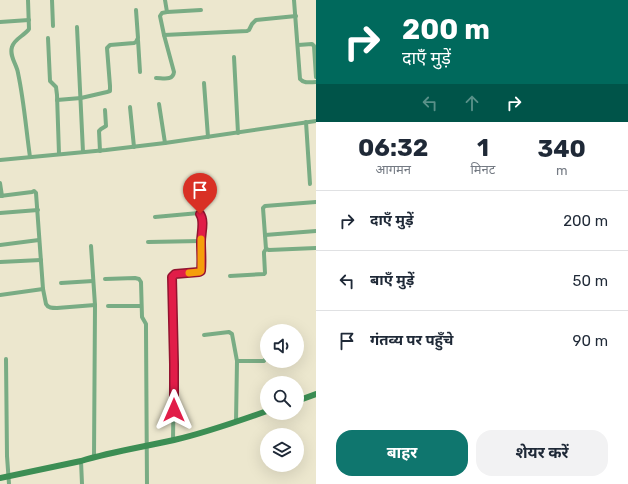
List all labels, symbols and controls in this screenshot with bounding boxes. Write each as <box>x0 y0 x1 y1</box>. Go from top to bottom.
text: 200 m <box>402 13 490 46</box>
icon: right <box>336 16 388 68</box>
text: दाएँ मुड़ें <box>402 47 451 69</box>
icon: left <box>419 92 441 114</box>
icon: ahead <box>461 92 483 114</box>
icon: right <box>503 92 525 114</box>
text: 06:32 <box>358 134 428 162</box>
text: 1 <box>477 134 489 162</box>
text: 340 <box>537 135 586 163</box>
text: आगमन <box>375 162 411 177</box>
text: मिनट <box>470 162 495 177</box>
text: m <box>556 163 567 178</box>
pin <box>183 173 217 214</box>
icon: arrive <box>189 179 211 201</box>
icon: right <box>336 210 358 232</box>
text: दाएँ मुड़ें <box>370 211 413 229</box>
text: 200 m <box>563 212 608 230</box>
icon: left <box>336 270 358 292</box>
text: बाएँ मुड़ें <box>370 271 414 289</box>
text: 50 m <box>573 272 608 290</box>
map controls <box>260 324 304 472</box>
button: sound <box>260 324 304 368</box>
icon: arrive <box>336 330 358 352</box>
text: गंतव्य पर पहुँचे <box>370 331 454 349</box>
text: 90 m <box>573 332 608 350</box>
button: search <box>260 376 304 420</box>
position arrow <box>153 389 195 431</box>
button: layers <box>260 428 304 472</box>
button: बाहर <box>336 430 468 476</box>
button: शेयर करें <box>476 430 608 476</box>

